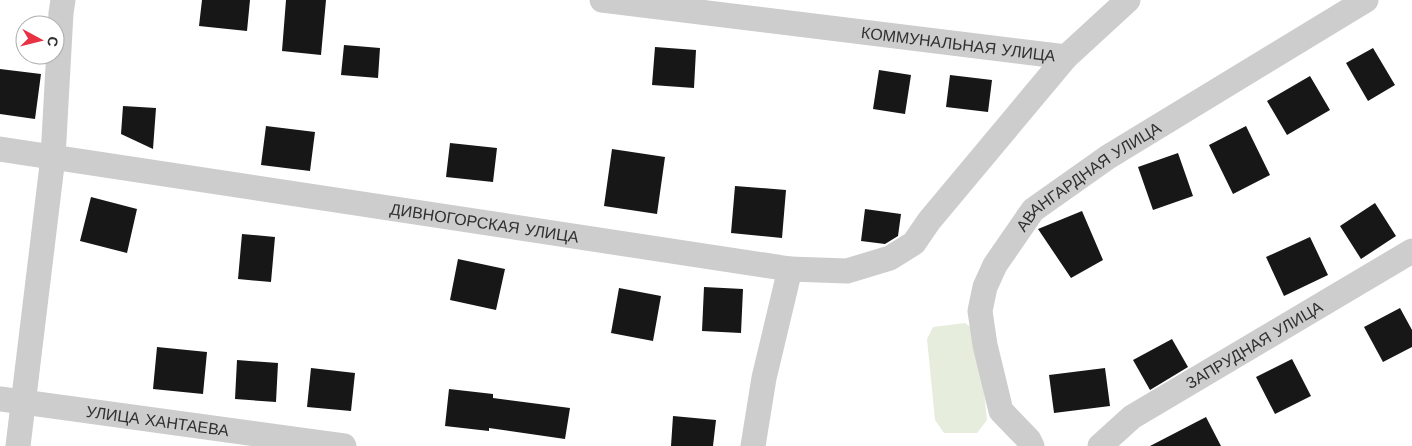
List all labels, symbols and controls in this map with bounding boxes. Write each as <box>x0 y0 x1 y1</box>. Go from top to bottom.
north arrow <box>15 15 65 65</box>
street label: КОММУНАЛЬНАЯ УЛИЦА <box>860 23 1057 66</box>
text: С <box>44 36 61 48</box>
street label: АВАНГАРДНАЯ УЛИЦА <box>1012 118 1165 235</box>
street label: ДИВНОГОРСКАЯ УЛИЦА <box>389 199 580 247</box>
street label: ЗАПРУДНАЯ УЛИЦА <box>1182 297 1326 393</box>
street label: УЛИЦА ХАНТАЕВА <box>85 402 230 440</box>

